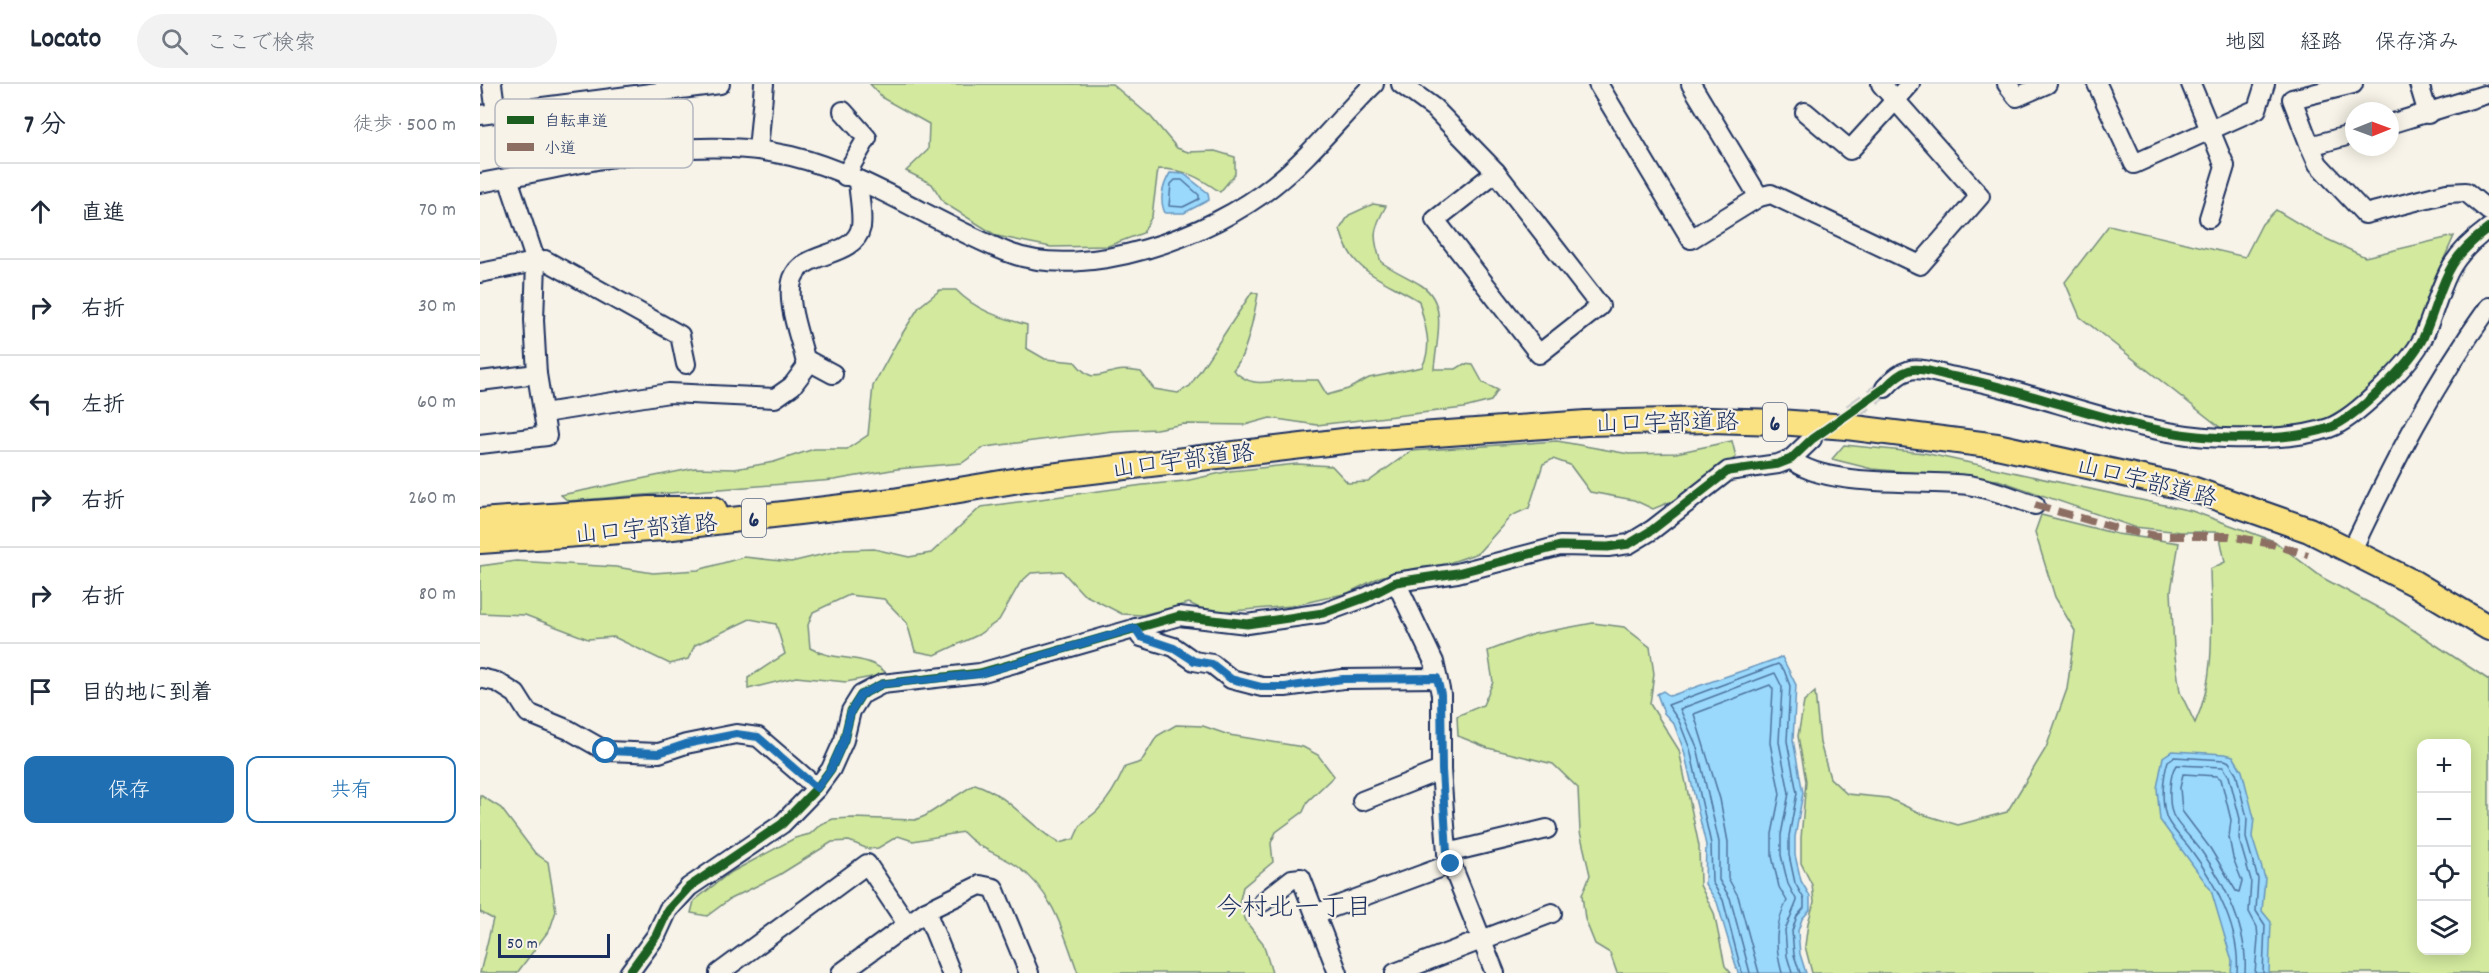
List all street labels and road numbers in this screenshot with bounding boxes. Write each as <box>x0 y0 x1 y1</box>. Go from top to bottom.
road number: 6 <box>1763 403 1787 441</box>
street label: 山口宇部道路 <box>1595 407 1739 443</box>
street label: 山口宇部道路 <box>1110 437 1257 489</box>
street label: 山口宇部道路 <box>2072 450 2220 518</box>
road number: 6 <box>742 499 766 537</box>
street label: 山口宇部道路 <box>573 508 719 554</box>

